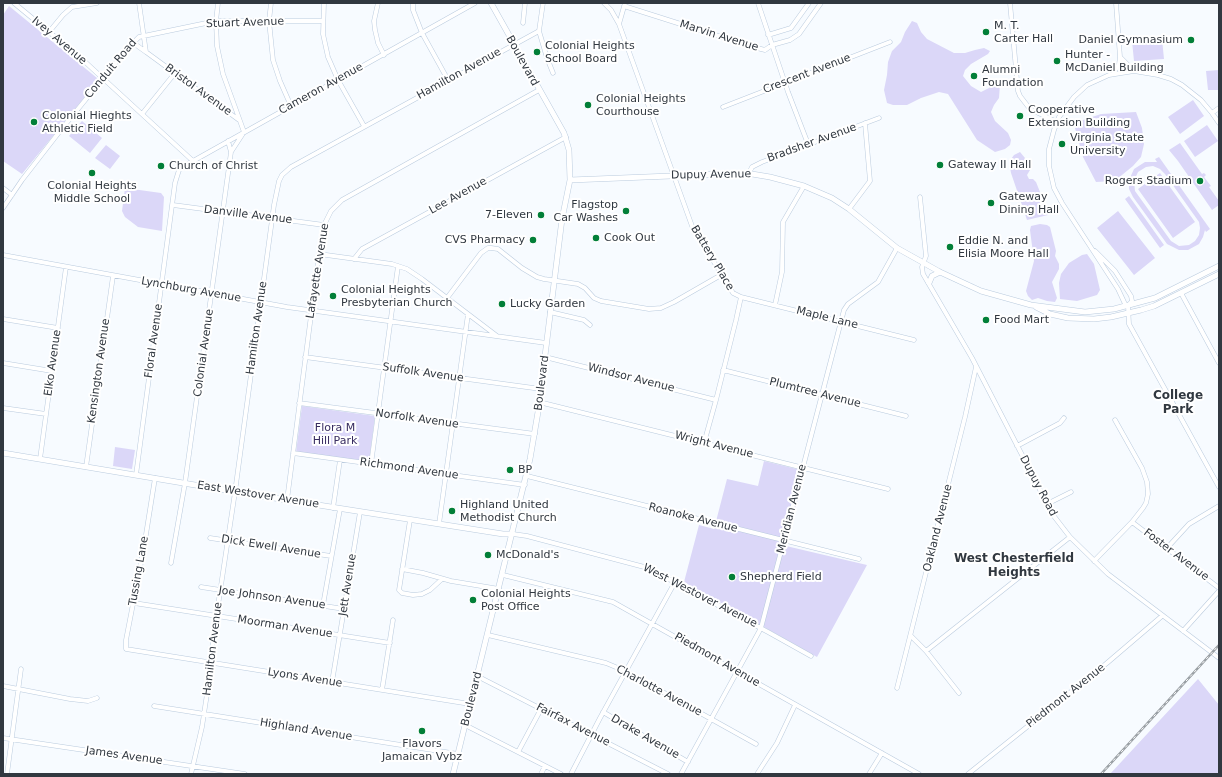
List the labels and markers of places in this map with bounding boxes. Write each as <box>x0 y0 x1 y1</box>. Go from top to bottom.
place label: M. T. Carter Hall <box>994 19 1053 45</box>
marker: M. T. Carter Hall <box>981 27 991 37</box>
place label: Daniel Gymnasium <box>1079 33 1183 47</box>
marker: Daniel Gymnasium <box>1186 35 1196 45</box>
place label: Colonial Heights School Board <box>545 39 635 65</box>
marker: Colonial Heights School Board <box>532 47 542 57</box>
place label: Hunter - McDaniel Building <box>1065 48 1164 74</box>
marker: Hunter - McDaniel Building <box>1052 56 1062 66</box>
place label: Alumni Foundation <box>982 63 1043 89</box>
marker: Alumni Foundation <box>969 71 979 81</box>
place label: Colonial Heights Courthouse <box>596 92 686 118</box>
marker: Colonial Heights Courthouse <box>583 100 593 110</box>
place label: Cooperative Extension Building <box>1028 103 1130 129</box>
place label: Colonial Hieghts Athletic Field <box>42 109 132 135</box>
marker: Cooperative Extension Building <box>1015 111 1025 121</box>
marker: Colonial Hieghts Athletic Field <box>29 117 39 127</box>
place label: Virginia State University <box>1070 131 1144 157</box>
marker: Virginia State University <box>1057 139 1067 149</box>
place label: Gateway II Hall <box>948 158 1031 172</box>
place label: Church of Christ <box>169 159 258 173</box>
marker: Gateway II Hall <box>935 160 945 170</box>
marker: Church of Christ <box>156 161 166 171</box>
marker: Colonial Heights Middle School <box>87 168 97 178</box>
place label: Rogers Stadium <box>1105 174 1192 188</box>
marker: Rogers Stadium <box>1195 176 1205 186</box>
place label: Colonial Heights Middle School <box>47 179 137 205</box>
place label: Gateway Dining Hall <box>999 190 1059 216</box>
place label: Flagstop Car Washes <box>553 198 618 224</box>
marker: Gateway Dining Hall <box>986 198 996 208</box>
marker: Flagstop Car Washes <box>621 206 631 216</box>
place label: 7-Eleven <box>485 208 533 222</box>
marker: 7-Eleven <box>536 210 546 220</box>
place label: Cook Out <box>604 231 655 245</box>
place label: CVS Pharmacy <box>445 233 525 247</box>
marker: Cook Out <box>591 233 601 243</box>
place label: Eddie N. and Elisia Moore Hall <box>958 234 1049 260</box>
marker: CVS Pharmacy <box>528 235 538 245</box>
marker: Eddie N. and Elisia Moore Hall <box>945 242 955 252</box>
place label: Colonial Heights Presbyterian Church <box>341 283 453 309</box>
marker: Colonial Heights Presbyterian Church <box>328 291 338 301</box>
place label: Lucky Garden <box>510 297 585 311</box>
marker: Lucky Garden <box>497 299 507 309</box>
place label: Food Mart <box>994 313 1049 327</box>
marker: Food Mart <box>981 315 991 325</box>
place label: BP <box>518 463 532 477</box>
marker: BP <box>505 465 515 475</box>
place label: Highland United Methodist Church <box>460 498 557 524</box>
marker: Highland United Methodist Church <box>447 506 457 516</box>
place label: McDonald's <box>496 548 559 562</box>
marker: McDonald's <box>483 550 493 560</box>
place label: Shepherd Field <box>740 570 822 584</box>
marker: Shepherd Field <box>727 572 737 582</box>
place label: Colonial Heights Post Office <box>481 587 571 613</box>
marker: Colonial Heights Post Office <box>468 595 478 605</box>
marker: Flavors Jamaican Vybz <box>417 726 427 736</box>
place label: Flavors Jamaican Vybz <box>382 737 462 763</box>

